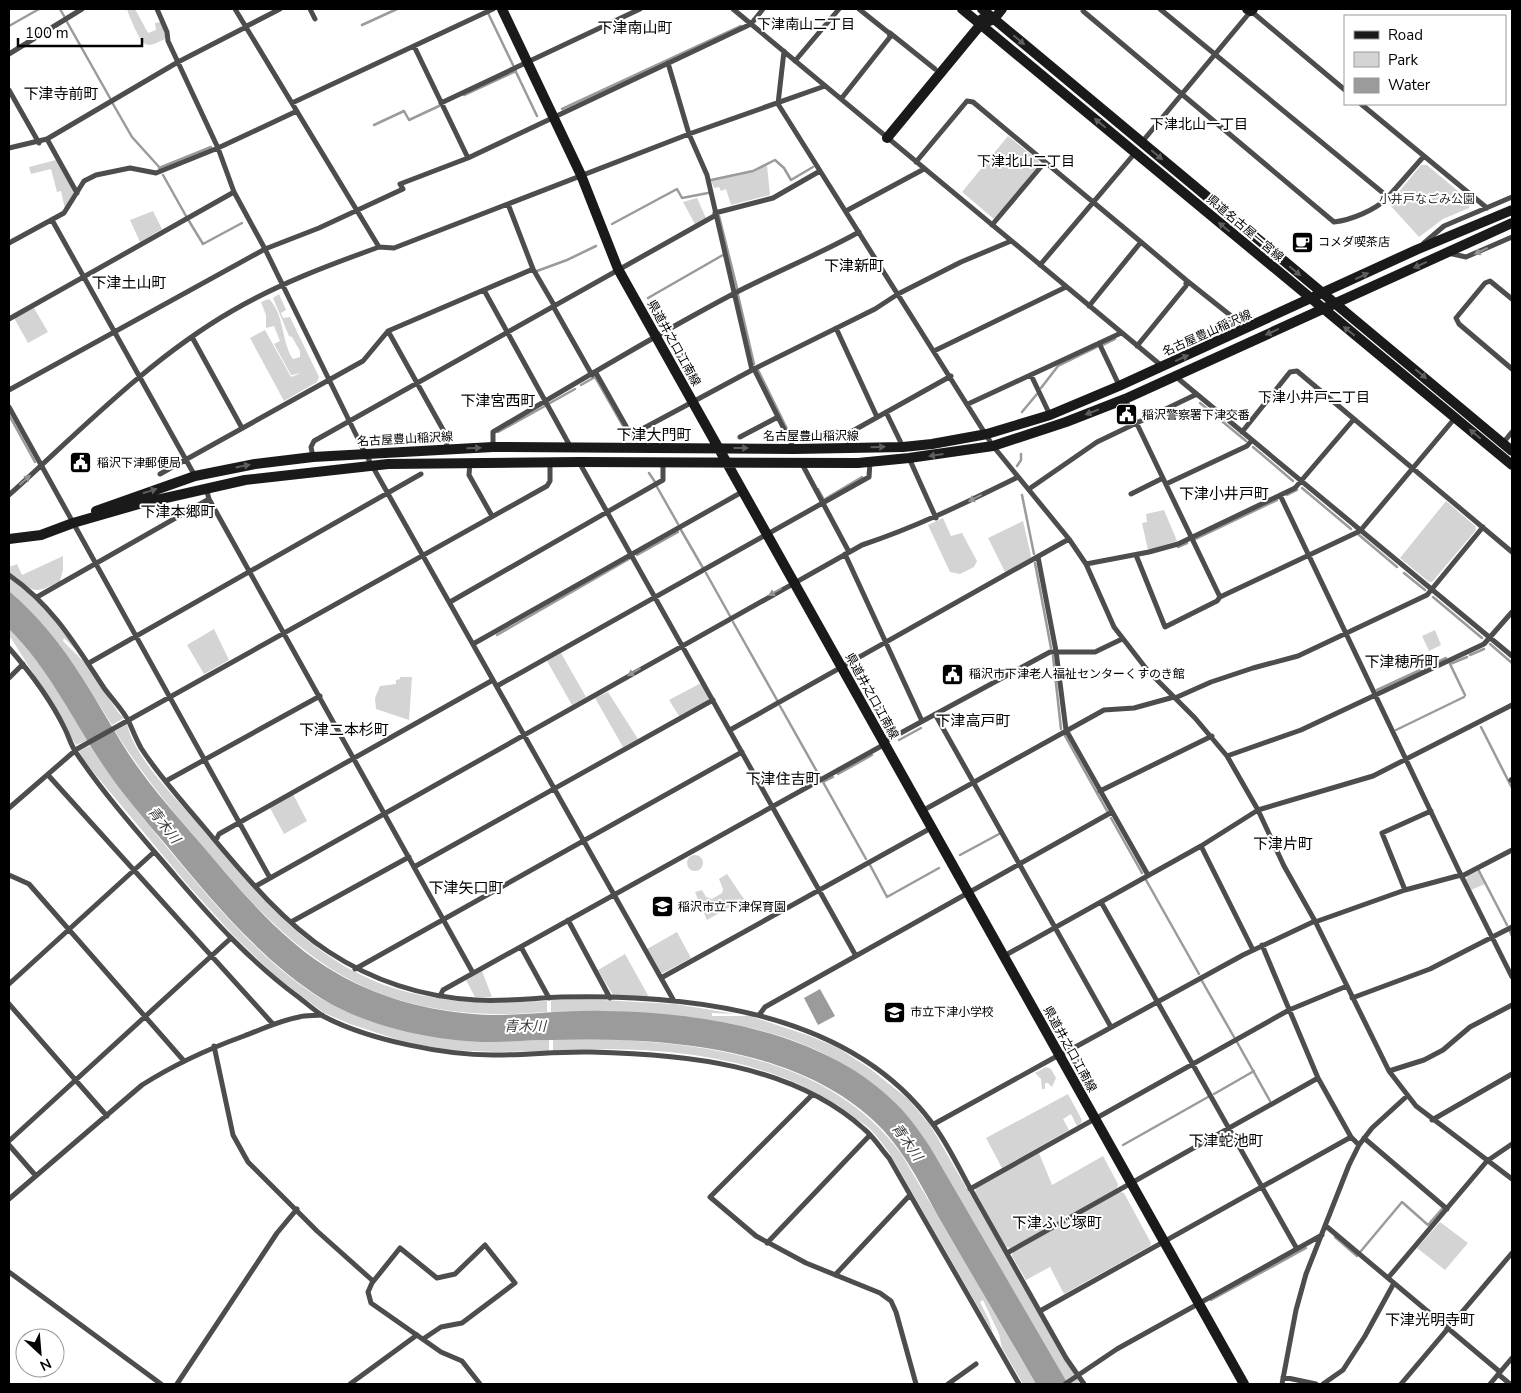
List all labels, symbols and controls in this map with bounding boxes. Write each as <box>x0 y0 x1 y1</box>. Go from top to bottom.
scale bar <box>18 15 141 47</box>
district label: 下津南山二丁目 <box>757 15 855 34</box>
legend <box>1344 15 1506 105</box>
district label: 下津南山町 <box>597 18 673 38</box>
text: 100 m <box>25 23 69 43</box>
text: Road <box>1388 25 1423 45</box>
one-way arrow <box>1013 34 1025 46</box>
text: Park <box>1388 50 1418 70</box>
text: Water <box>1388 75 1431 95</box>
district label: 下津寺前町 <box>23 84 99 104</box>
district label: 下津北山一丁目 <box>1150 115 1248 134</box>
one-way arrow <box>1093 117 1106 128</box>
one-way arrow <box>1151 150 1164 161</box>
district label: 下津北山二丁目 <box>977 152 1075 171</box>
street label: 県道名古屋一宮線 <box>1203 191 1287 265</box>
park label: 小井戸なごみ公園 <box>1379 191 1475 207</box>
one-way arrow <box>1218 221 1231 232</box>
cafe icon: コメダ喫茶店 <box>1290 230 1314 254</box>
place label: コメダ喫茶店 <box>1318 234 1390 250</box>
one-way arrow <box>1474 248 1488 256</box>
district label: 下津新町 <box>824 256 884 276</box>
one-way arrow <box>1413 262 1427 270</box>
one-way arrow <box>1289 265 1301 277</box>
one-way arrow <box>1355 272 1369 280</box>
district label: 下津土山町 <box>91 273 167 293</box>
street label: 県道井之口江南線 <box>644 297 704 389</box>
street label: 名古屋豊山稲沢線 <box>1160 306 1254 360</box>
one-way arrow <box>1343 326 1356 337</box>
one-way arrow <box>1265 328 1279 336</box>
one-way arrow <box>1175 353 1189 361</box>
one-way arrow <box>1414 369 1427 380</box>
district label: 下津小井戸二丁目 <box>1258 388 1370 407</box>
district label: 下津宮西町 <box>460 391 536 411</box>
public building icon: 稲沢警察署下津交番 <box>1114 403 1138 427</box>
place label: 稲沢警察署下津交番 <box>1142 407 1250 423</box>
one-way arrow <box>1084 408 1099 416</box>
district label: 下津大門町 <box>616 425 692 445</box>
street label: 名古屋豊山稲沢線 <box>357 428 453 450</box>
street label: 名古屋豊山稲沢線 <box>763 428 859 444</box>
one-way arrow <box>1469 428 1482 439</box>
one-way arrow <box>467 443 483 451</box>
one-way arrow <box>870 443 886 451</box>
one-way arrow <box>733 444 749 452</box>
public building icon: 稲沢下津郵便局 <box>69 451 93 475</box>
one-way arrow <box>927 451 943 459</box>
place label: 稲沢下津郵便局 <box>97 455 181 471</box>
one-way arrow <box>235 462 251 470</box>
one-way arrow <box>19 474 31 486</box>
district label: 下津小井戸町 <box>1179 484 1269 504</box>
one-way arrow <box>142 486 157 494</box>
one-way arrow <box>968 494 982 502</box>
district label: 下津本郷町 <box>140 502 216 522</box>
one-way arrow <box>768 588 783 596</box>
street label: 県道井之口江南線 <box>842 650 902 742</box>
district label: 下津穂所町 <box>1364 652 1440 672</box>
public building icon: 稲沢市下津老人福祉センターくすのき館 <box>941 662 965 686</box>
place label: 稲沢市下津老人福祉センターくすのき館 <box>969 666 1185 682</box>
one-way arrow <box>628 668 641 677</box>
district label: 下津高戸町 <box>935 711 1011 731</box>
district label: 下津二本杉町 <box>299 720 389 740</box>
district label: 下津住吉町 <box>745 769 821 789</box>
water label: 青木川 <box>144 803 186 849</box>
district label: 下津片町 <box>1253 834 1313 854</box>
district label: 下津矢口町 <box>428 878 504 898</box>
school or university icon: 稲沢市立下津保育園 <box>650 895 674 919</box>
place label: 稲沢市立下津保育園 <box>678 899 786 915</box>
school or university icon: 市立下津小学校 <box>882 1000 906 1024</box>
street label: 県道井之口江南線 <box>1040 1003 1100 1095</box>
place label: 市立下津小学校 <box>910 1004 994 1020</box>
water label: 青木川 <box>504 1017 548 1036</box>
water label: 青木川 <box>887 1119 928 1166</box>
district label: 下津蛇池町 <box>1188 1131 1264 1151</box>
district label: 下津ふじ塚町 <box>1012 1213 1102 1233</box>
district label: 下津光明寺町 <box>1385 1310 1475 1330</box>
north arrow <box>15 1328 65 1378</box>
text: N <box>37 1353 54 1375</box>

